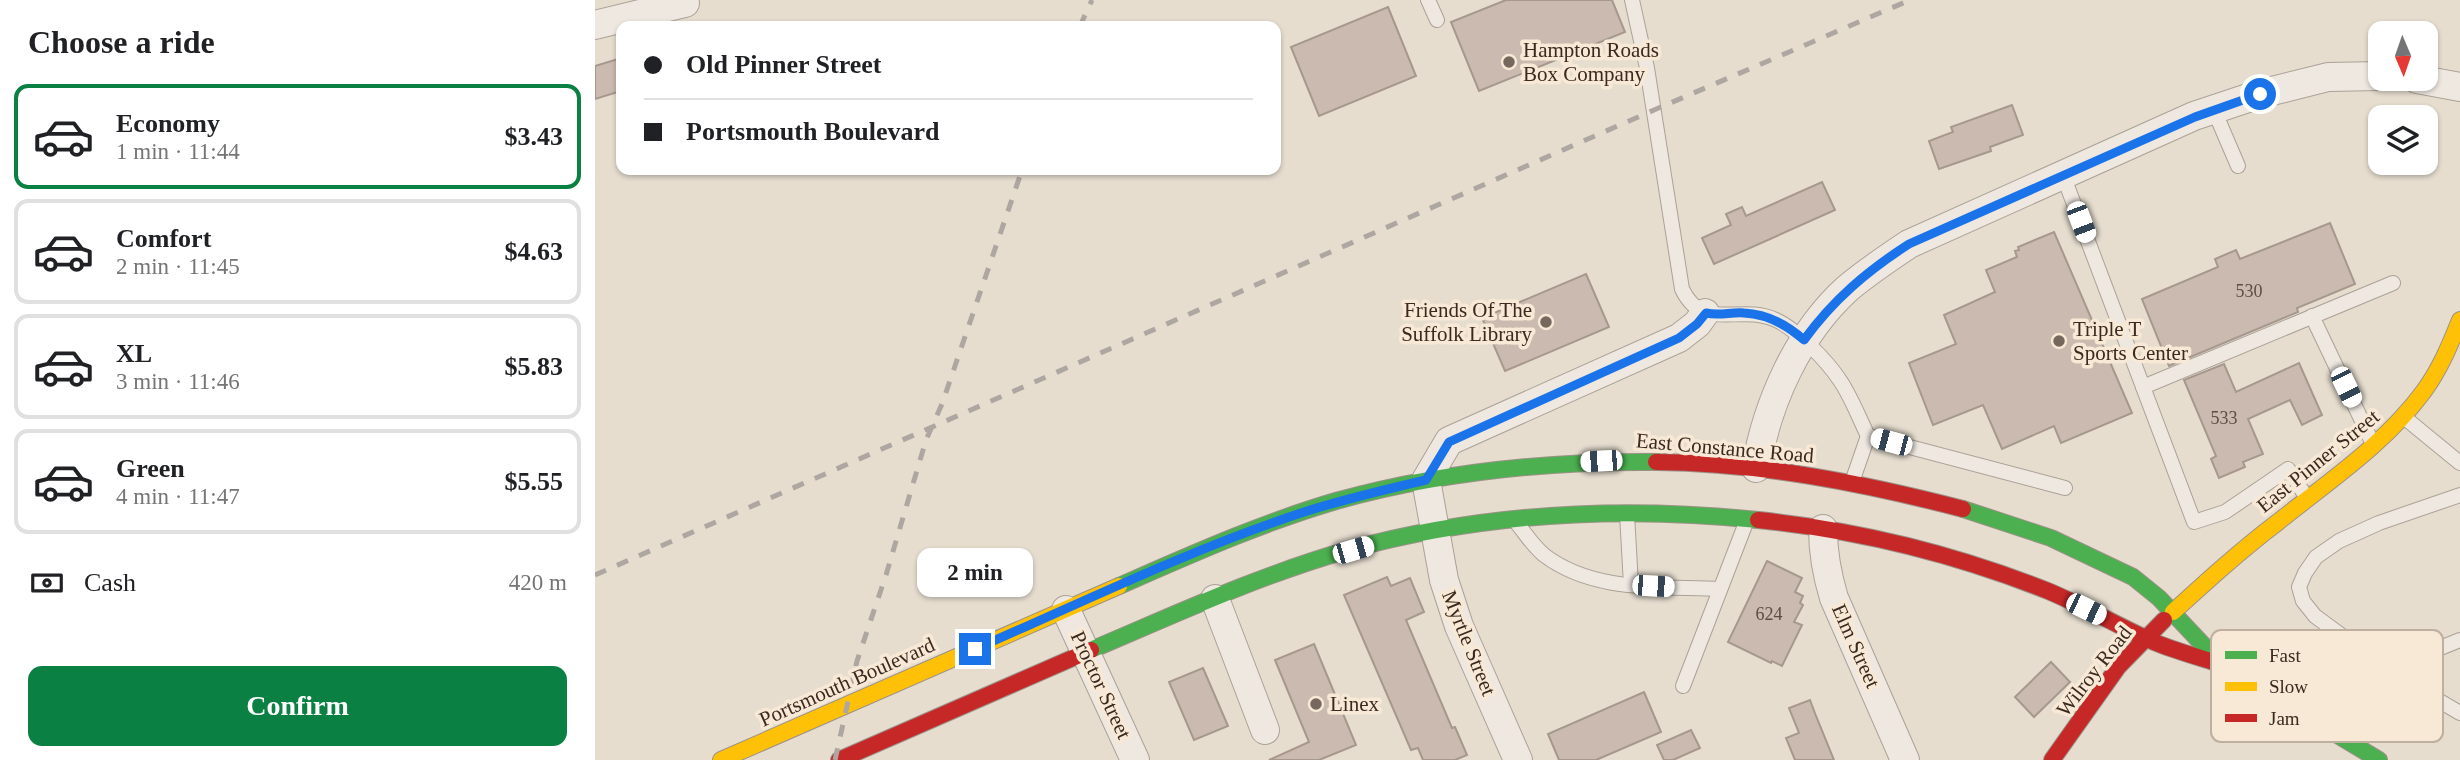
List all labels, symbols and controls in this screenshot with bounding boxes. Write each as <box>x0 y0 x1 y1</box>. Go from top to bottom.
north arrow <box>2368 21 2438 91</box>
map controls <box>2368 21 2438 175</box>
text: Choose a ride <box>28 24 215 60</box>
place label: Hampton Roads Box Company <box>1523 38 1659 86</box>
text: Old Pinner Street <box>686 50 881 79</box>
marker: Hampton Roads Box Company <box>1501 54 1517 70</box>
route start <box>2244 78 2276 110</box>
icon: car <box>32 105 95 168</box>
button: layers <box>2368 105 2438 175</box>
text: Economy <box>116 109 220 138</box>
text: Portsmouth Boulevard <box>686 117 940 146</box>
text: $3.43 <box>505 122 563 151</box>
text: 1 min · 11:44 <box>116 139 240 164</box>
car <box>2064 199 2099 245</box>
icon: car <box>32 220 95 283</box>
text: Comfort <box>116 224 211 253</box>
text: $4.63 <box>505 237 563 266</box>
text: 2 min · 11:45 <box>116 254 240 279</box>
house number: 530 <box>2236 281 2263 301</box>
place label: Friends Of The Suffolk Library <box>1401 298 1532 346</box>
marker: Friends Of The Suffolk Library <box>1538 314 1554 330</box>
place label: Triple T Sports Center <box>2073 317 2188 365</box>
marker: Triple T Sports Center <box>2051 333 2067 349</box>
icon: car <box>32 335 95 398</box>
text: XL <box>116 339 152 368</box>
text: $5.83 <box>505 352 563 381</box>
car <box>2328 364 2365 410</box>
text: 3 min · 11:46 <box>116 369 240 394</box>
street label: East Pinner Street <box>2252 404 2384 518</box>
house number: 533 <box>2211 408 2238 428</box>
car <box>1868 426 1915 458</box>
street label: East Constance Road <box>1635 428 1815 468</box>
car <box>1580 449 1623 473</box>
icon: car <box>32 450 95 513</box>
text: Green <box>116 454 185 483</box>
text: $5.55 <box>505 467 563 496</box>
text: 4 min · 11:47 <box>116 484 240 509</box>
car <box>1330 534 1377 566</box>
callout: 2 min <box>917 548 1033 596</box>
text: 2 min <box>947 560 1003 585</box>
icon: cash <box>28 564 66 602</box>
text: Cash <box>84 568 136 597</box>
text: 420 m <box>509 570 567 595</box>
car <box>1632 574 1675 598</box>
street label: Myrtle Street <box>1437 587 1501 699</box>
car <box>2063 590 2110 628</box>
street label: Elm Street <box>1827 600 1885 692</box>
house number: 624 <box>1756 604 1783 624</box>
street label: Wilroy Road <box>2051 621 2137 721</box>
street label: Proctor Street <box>1066 627 1136 743</box>
legend <box>2211 630 2443 742</box>
street label: Portsmouth Boulevard <box>756 632 939 732</box>
route end <box>959 633 991 665</box>
text: Fast <box>2269 645 2301 666</box>
button: Confirm <box>28 666 567 746</box>
text: Slow <box>2269 676 2308 697</box>
place label: Linex <box>1330 692 1379 716</box>
marker: Linex <box>1308 696 1324 712</box>
text: Jam <box>2269 708 2300 729</box>

